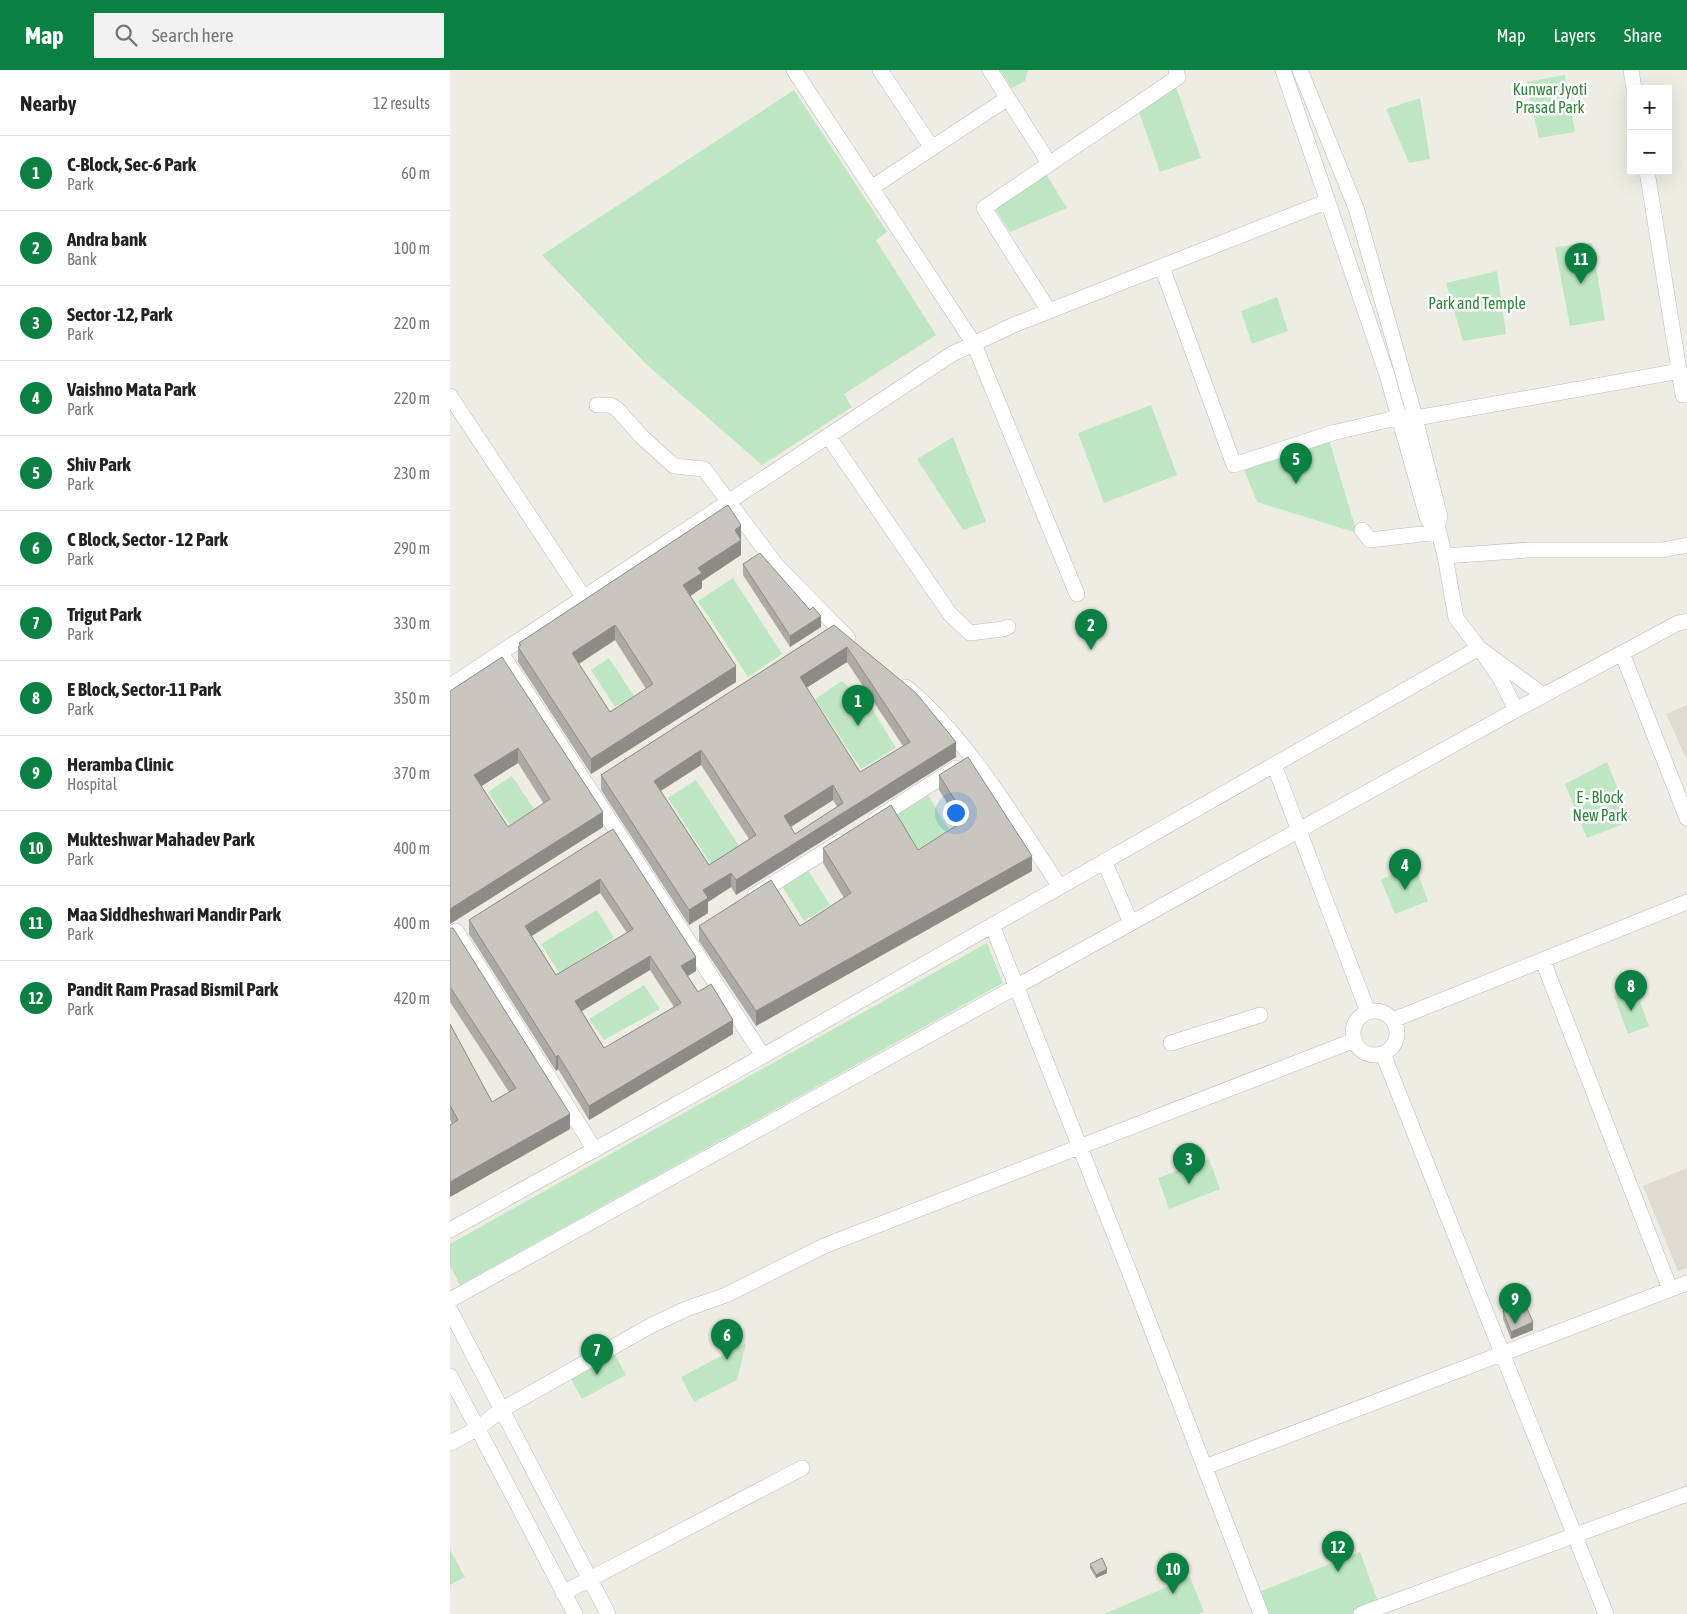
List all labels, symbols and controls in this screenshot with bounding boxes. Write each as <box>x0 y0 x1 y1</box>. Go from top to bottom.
search box <box>94 13 444 58</box>
icon: search <box>112 21 140 49</box>
text: Map <box>25 22 64 49</box>
text: Search here <box>152 24 234 46</box>
text: Map <box>1496 25 1525 46</box>
text: Layers <box>1553 25 1596 46</box>
text: Share <box>1624 25 1662 46</box>
park label: Kunwar Jyoti Prasad Park <box>1513 80 1587 116</box>
map controls <box>1627 85 1672 175</box>
button: + <box>1627 85 1672 130</box>
text: Nearby <box>20 91 76 115</box>
text: 12 results <box>373 94 430 112</box>
button: − <box>1627 130 1672 175</box>
text: C-Block, Sec-6 Park <box>67 153 196 175</box>
text: 1 <box>32 164 40 182</box>
text: 60 m <box>401 164 430 182</box>
text: Park <box>67 175 94 193</box>
text: Andra bank <box>67 228 147 250</box>
text: 2 <box>32 239 40 257</box>
text: 100 m <box>394 239 430 257</box>
pin: 11 <box>1565 243 1597 284</box>
text: Bank <box>67 250 97 268</box>
park label: Park and Temple <box>1428 294 1526 313</box>
text: Sector -12, Park <box>67 303 172 325</box>
text: 3 <box>32 314 40 332</box>
text: 220 m <box>394 314 430 332</box>
text: Park <box>67 325 94 343</box>
text: Vaishno Mata Park <box>67 378 196 400</box>
text: 4 <box>32 389 40 407</box>
text: 220 m <box>394 389 430 407</box>
text: Park <box>67 400 94 418</box>
pin: 5 <box>1280 443 1312 484</box>
text: Shiv Park <box>67 453 131 475</box>
text: 5 <box>32 464 40 482</box>
text: 230 m <box>394 464 430 482</box>
text: Park <box>67 475 94 493</box>
text: C Block, Sector - 12 Park <box>67 528 228 550</box>
text: 6 <box>32 539 40 557</box>
text: 290 m <box>394 539 430 557</box>
text: Park <box>67 550 94 568</box>
text: Trigut Park <box>67 603 141 625</box>
pin: 2 <box>1075 609 1107 650</box>
text: 7 <box>32 614 40 632</box>
text: 330 m <box>394 614 430 632</box>
text: Park <box>67 625 94 643</box>
text: E Block, Sector-11 Park <box>67 678 221 700</box>
pin: 1 <box>842 685 874 726</box>
text: 8 <box>32 689 40 707</box>
text: 350 m <box>394 689 430 707</box>
text: Park <box>67 700 94 718</box>
text: Heramba Clinic <box>67 753 173 775</box>
text: 9 <box>32 764 40 782</box>
text: 370 m <box>394 764 430 782</box>
text: Hospital <box>67 775 117 793</box>
park label: E - Block New Park <box>1572 788 1628 824</box>
your location <box>943 800 969 826</box>
text: Mukteshwar Mahadev Park <box>67 828 255 850</box>
text: 10 <box>28 839 44 857</box>
text: 400 m <box>394 839 430 857</box>
pin: 4 <box>1389 849 1421 890</box>
text: Park <box>67 850 94 868</box>
text: Maa Siddheshwari Mandir Park <box>67 903 281 925</box>
text: 11 <box>28 914 44 932</box>
text: 400 m <box>394 914 430 932</box>
text: Park <box>67 925 94 943</box>
pin: 8 <box>1615 970 1647 1011</box>
text: Pandit Ram Prasad Bismil Park <box>67 978 278 1000</box>
text: 12 <box>28 989 44 1007</box>
text: 420 m <box>394 989 430 1007</box>
text: Park <box>67 1000 94 1018</box>
pin: 3 <box>1173 1143 1205 1184</box>
pin: 9 <box>1499 1283 1531 1324</box>
pin: 6 <box>711 1319 743 1360</box>
pin: 7 <box>581 1334 613 1375</box>
pin: 12 <box>1322 1531 1354 1572</box>
pin: 10 <box>1157 1553 1189 1594</box>

